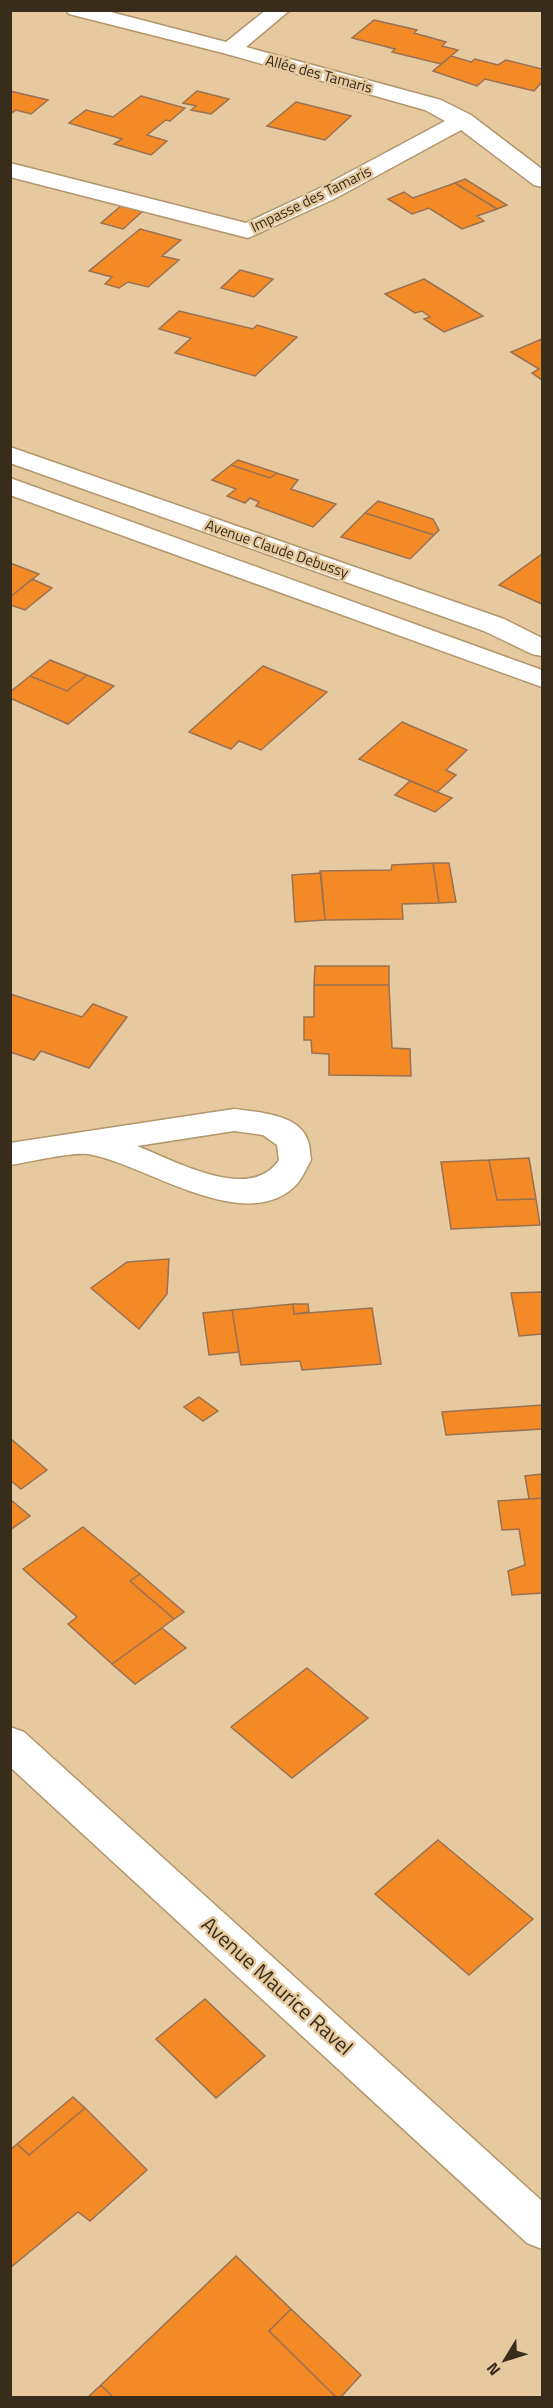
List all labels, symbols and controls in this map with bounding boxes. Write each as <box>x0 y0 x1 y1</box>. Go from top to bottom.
street label: Allée des Tamaris <box>263 48 375 99</box>
street label: Impasse des Tamaris <box>246 159 375 238</box>
street label: Avenue Claude Debussy <box>202 513 352 584</box>
street label: Avenue Maurice Ravel <box>195 1908 361 2062</box>
north arrow <box>475 2330 535 2390</box>
text: N <box>480 2357 506 2381</box>

